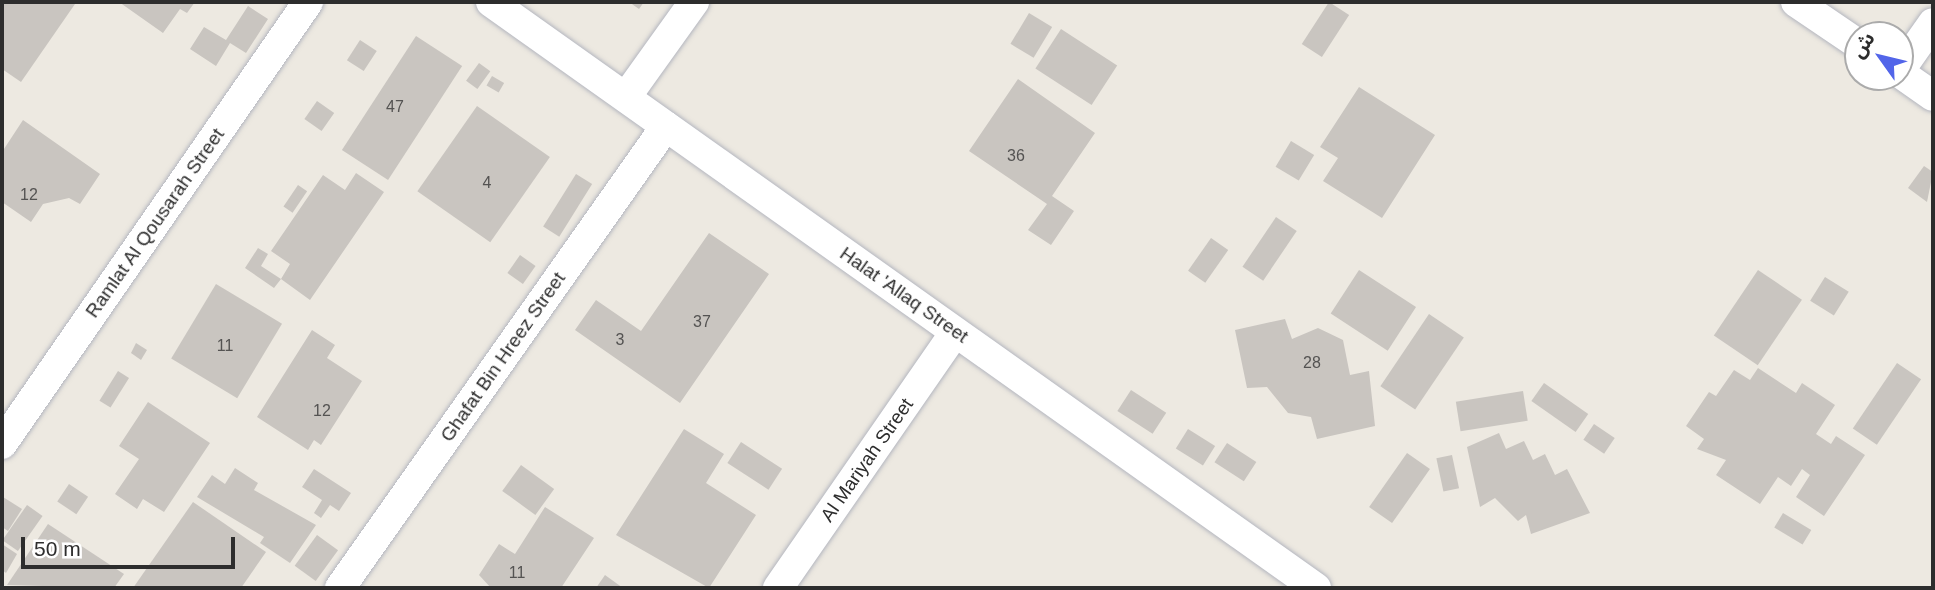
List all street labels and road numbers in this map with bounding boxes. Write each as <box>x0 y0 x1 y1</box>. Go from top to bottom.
street label: Ramlat Al Qousarah Street <box>81 123 229 323</box>
street label: Halat 'Allaq Street <box>835 242 973 348</box>
street label: Ghafat Bin Hreez Street <box>436 268 570 446</box>
street label: Al Mariyah Street <box>816 394 918 526</box>

